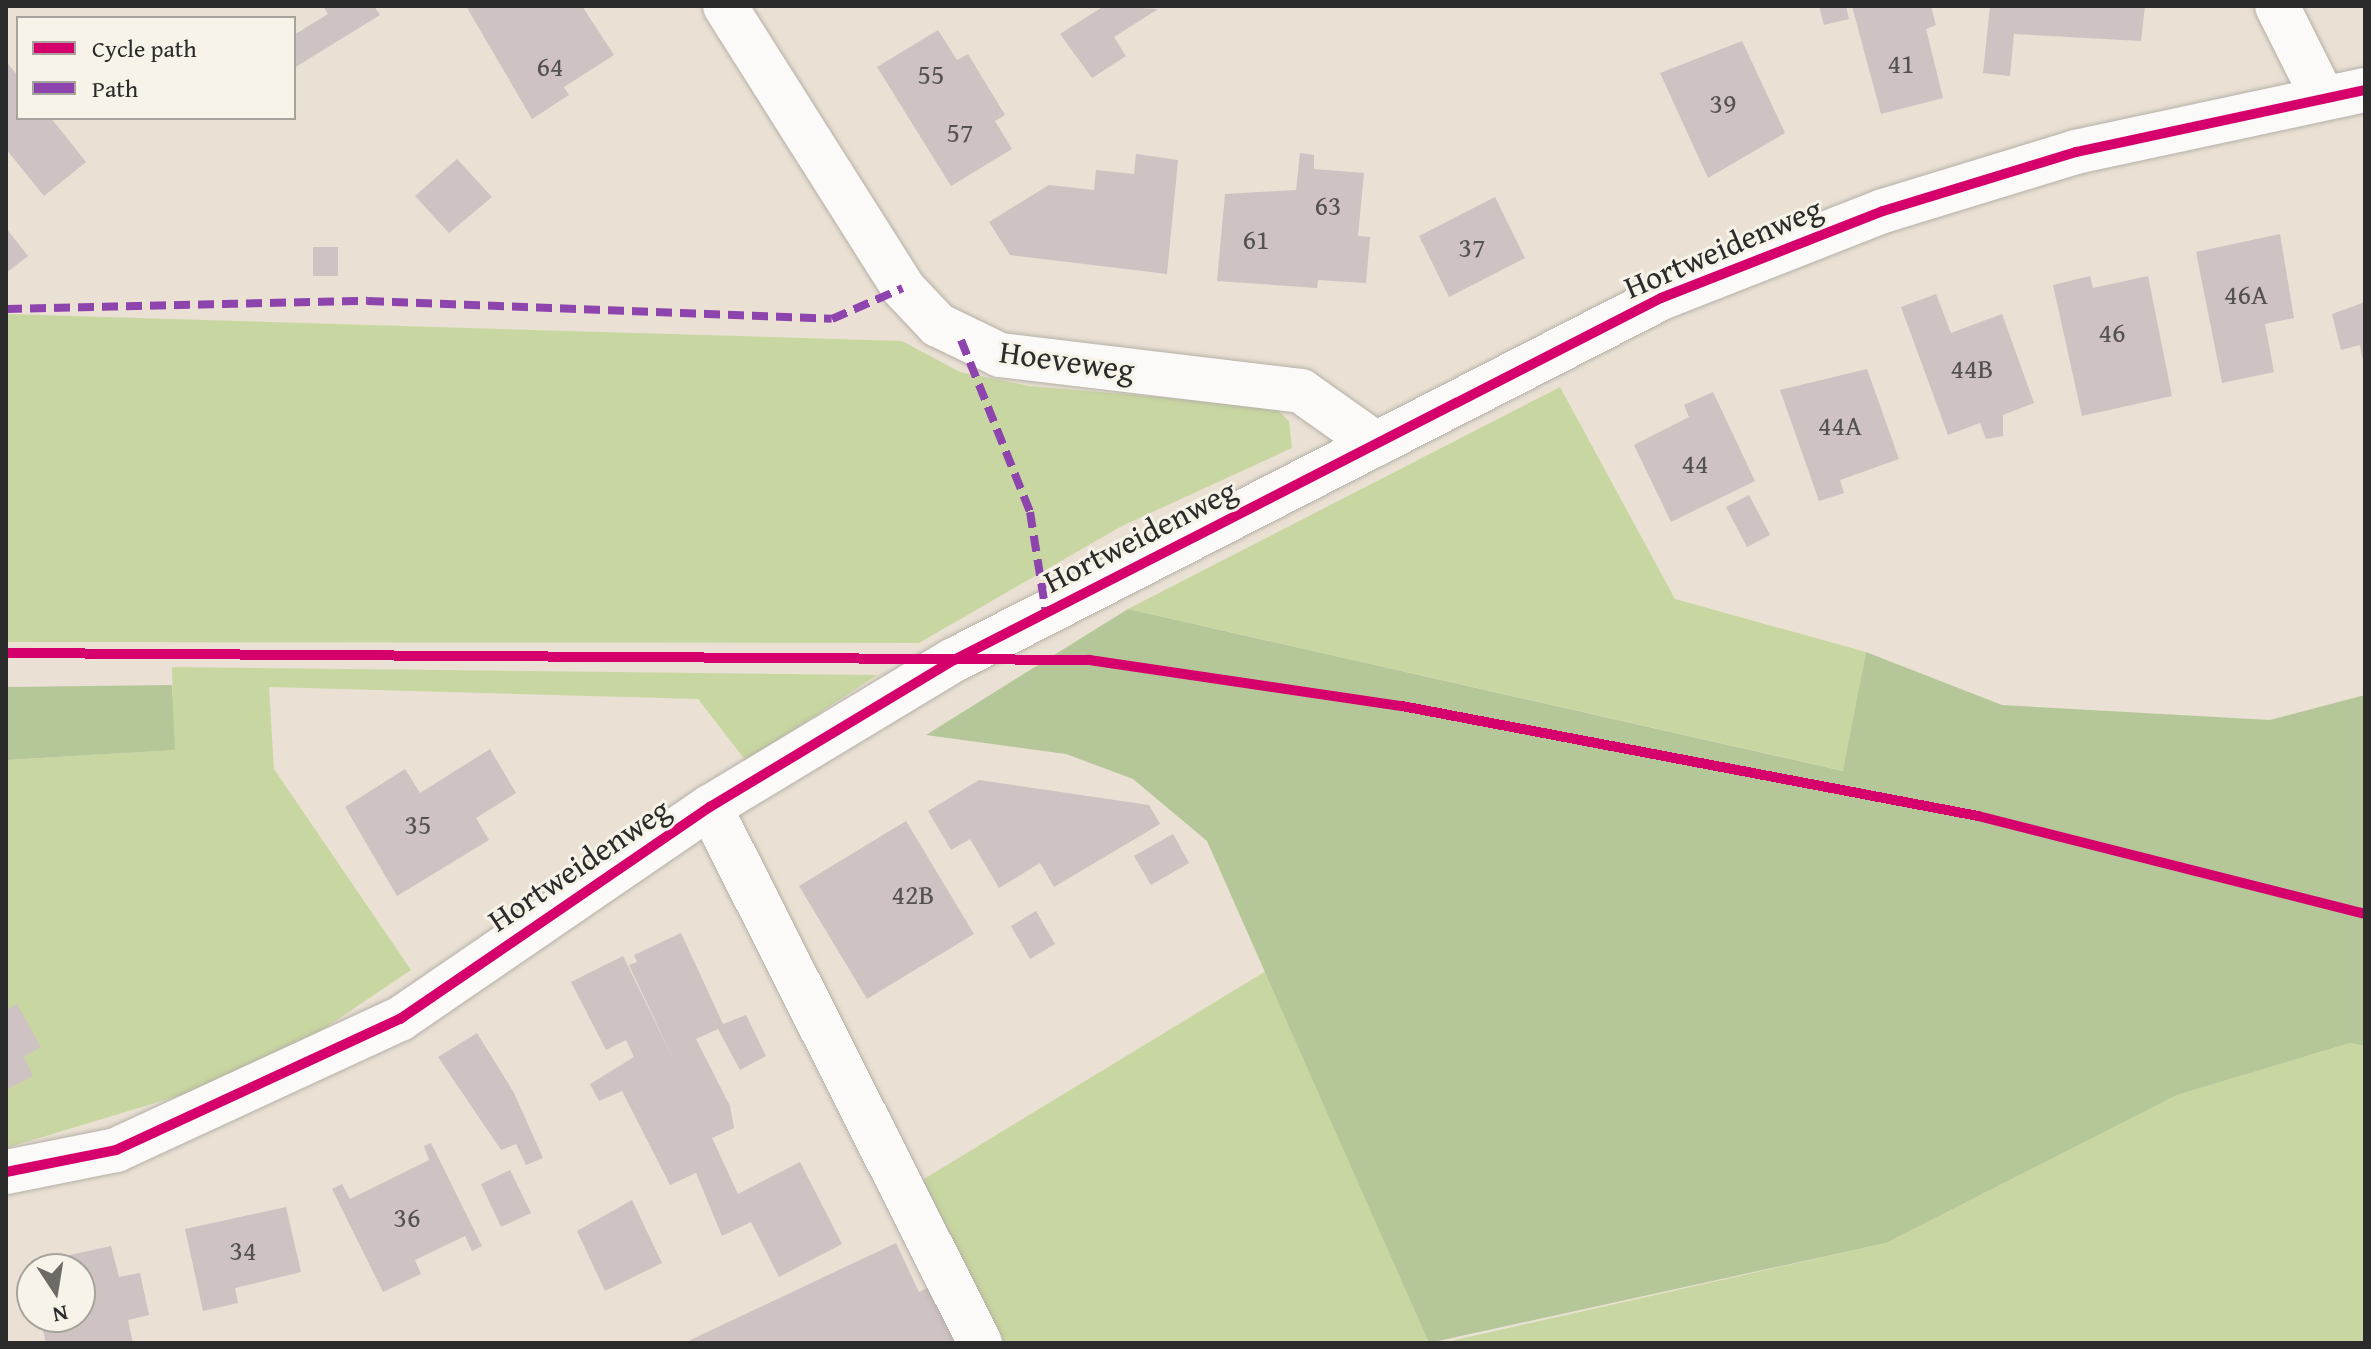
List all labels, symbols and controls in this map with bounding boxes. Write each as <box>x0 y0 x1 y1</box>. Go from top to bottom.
legend <box>16 16 296 120</box>
text: Cycle path <box>92 31 197 66</box>
house number: 41 <box>1888 46 1914 80</box>
house number: 64 <box>537 49 563 83</box>
house number: 55 <box>918 57 944 91</box>
text: Path <box>92 71 138 106</box>
house number: 39 <box>1710 86 1736 120</box>
house number: 57 <box>947 115 973 149</box>
house number: 63 <box>1315 188 1341 222</box>
street label: Hortweidenweg <box>1618 189 1828 307</box>
house number: 61 <box>1243 222 1269 256</box>
house number: 37 <box>1459 230 1485 264</box>
house number: 46A <box>2224 277 2268 311</box>
house number: 46 <box>2099 315 2125 349</box>
street label: Hoeveweg <box>997 333 1137 389</box>
house number: 44B <box>1951 351 1993 385</box>
house number: 44A <box>1818 408 1862 442</box>
house number: 44 <box>1682 446 1708 480</box>
street label: Hortweidenweg <box>1037 471 1243 601</box>
street label: Hortweidenweg <box>481 790 677 940</box>
house number: 35 <box>405 807 431 841</box>
house number: 42B <box>892 877 934 911</box>
house number: 36 <box>394 1200 420 1234</box>
house number: 34 <box>230 1233 256 1267</box>
north arrow <box>16 1253 96 1333</box>
text: N <box>50 1297 71 1332</box>

